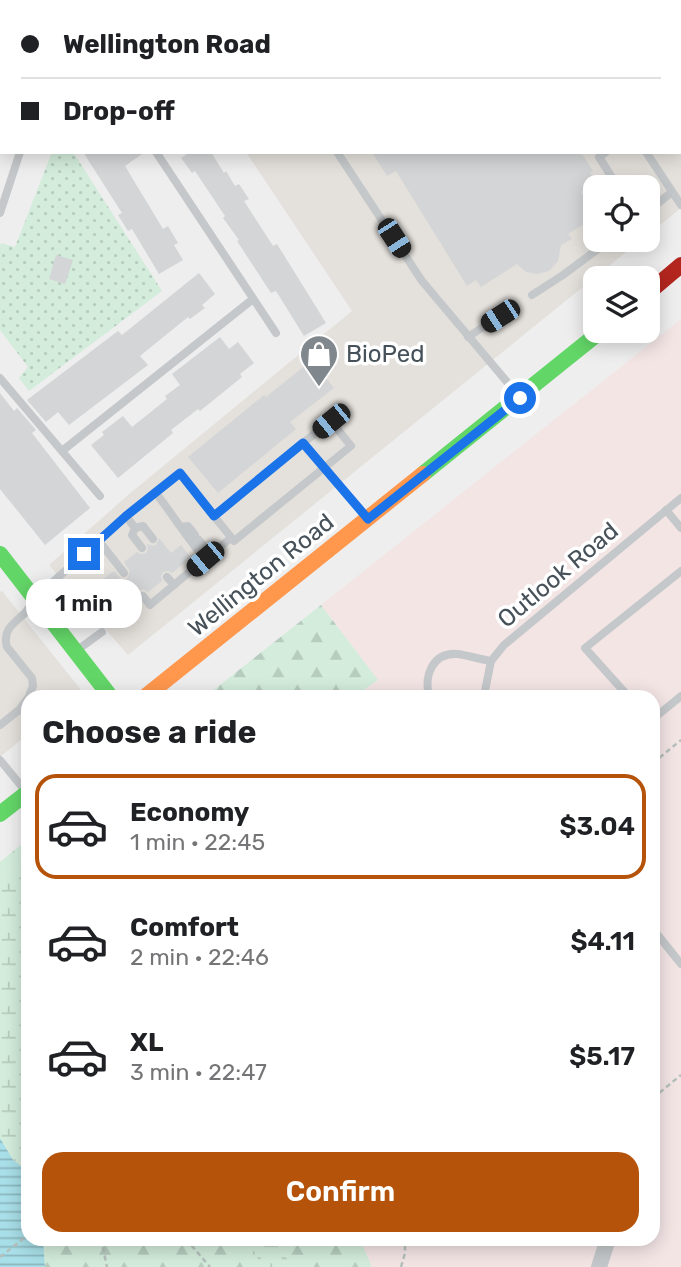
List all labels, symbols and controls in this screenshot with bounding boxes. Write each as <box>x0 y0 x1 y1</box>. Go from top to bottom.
text: Wellington Road <box>63 29 271 60</box>
text: Drop-off <box>63 96 175 127</box>
map controls <box>583 175 660 343</box>
button: locate <box>583 175 660 252</box>
car <box>374 215 415 261</box>
button: layers <box>583 266 660 343</box>
car <box>477 296 524 336</box>
shop icon: BioPed <box>298 333 340 388</box>
place label: BioPed <box>346 340 425 368</box>
route start <box>504 382 536 414</box>
car <box>309 400 354 442</box>
street label: Wellington Road <box>183 508 339 642</box>
street label: Outlook Road <box>492 517 624 633</box>
car <box>183 537 228 581</box>
route end <box>68 538 100 570</box>
callout: 1 min <box>26 578 142 628</box>
text: 1 min <box>55 589 113 617</box>
text: Choose a ride <box>42 713 256 751</box>
icon: car <box>46 795 109 858</box>
text: Economy <box>130 797 249 828</box>
text: $3.04 <box>560 811 635 842</box>
text: 1 min · 22:45 <box>130 828 265 856</box>
icon: car <box>46 910 109 973</box>
text: Comfort <box>130 912 239 943</box>
text: $4.11 <box>570 926 635 957</box>
text: 2 min · 22:46 <box>130 943 269 971</box>
icon: car <box>46 1025 109 1088</box>
text: XL <box>130 1027 163 1058</box>
text: $5.17 <box>569 1041 635 1072</box>
text: 3 min · 22:47 <box>130 1058 267 1086</box>
button: Confirm <box>42 1152 639 1232</box>

